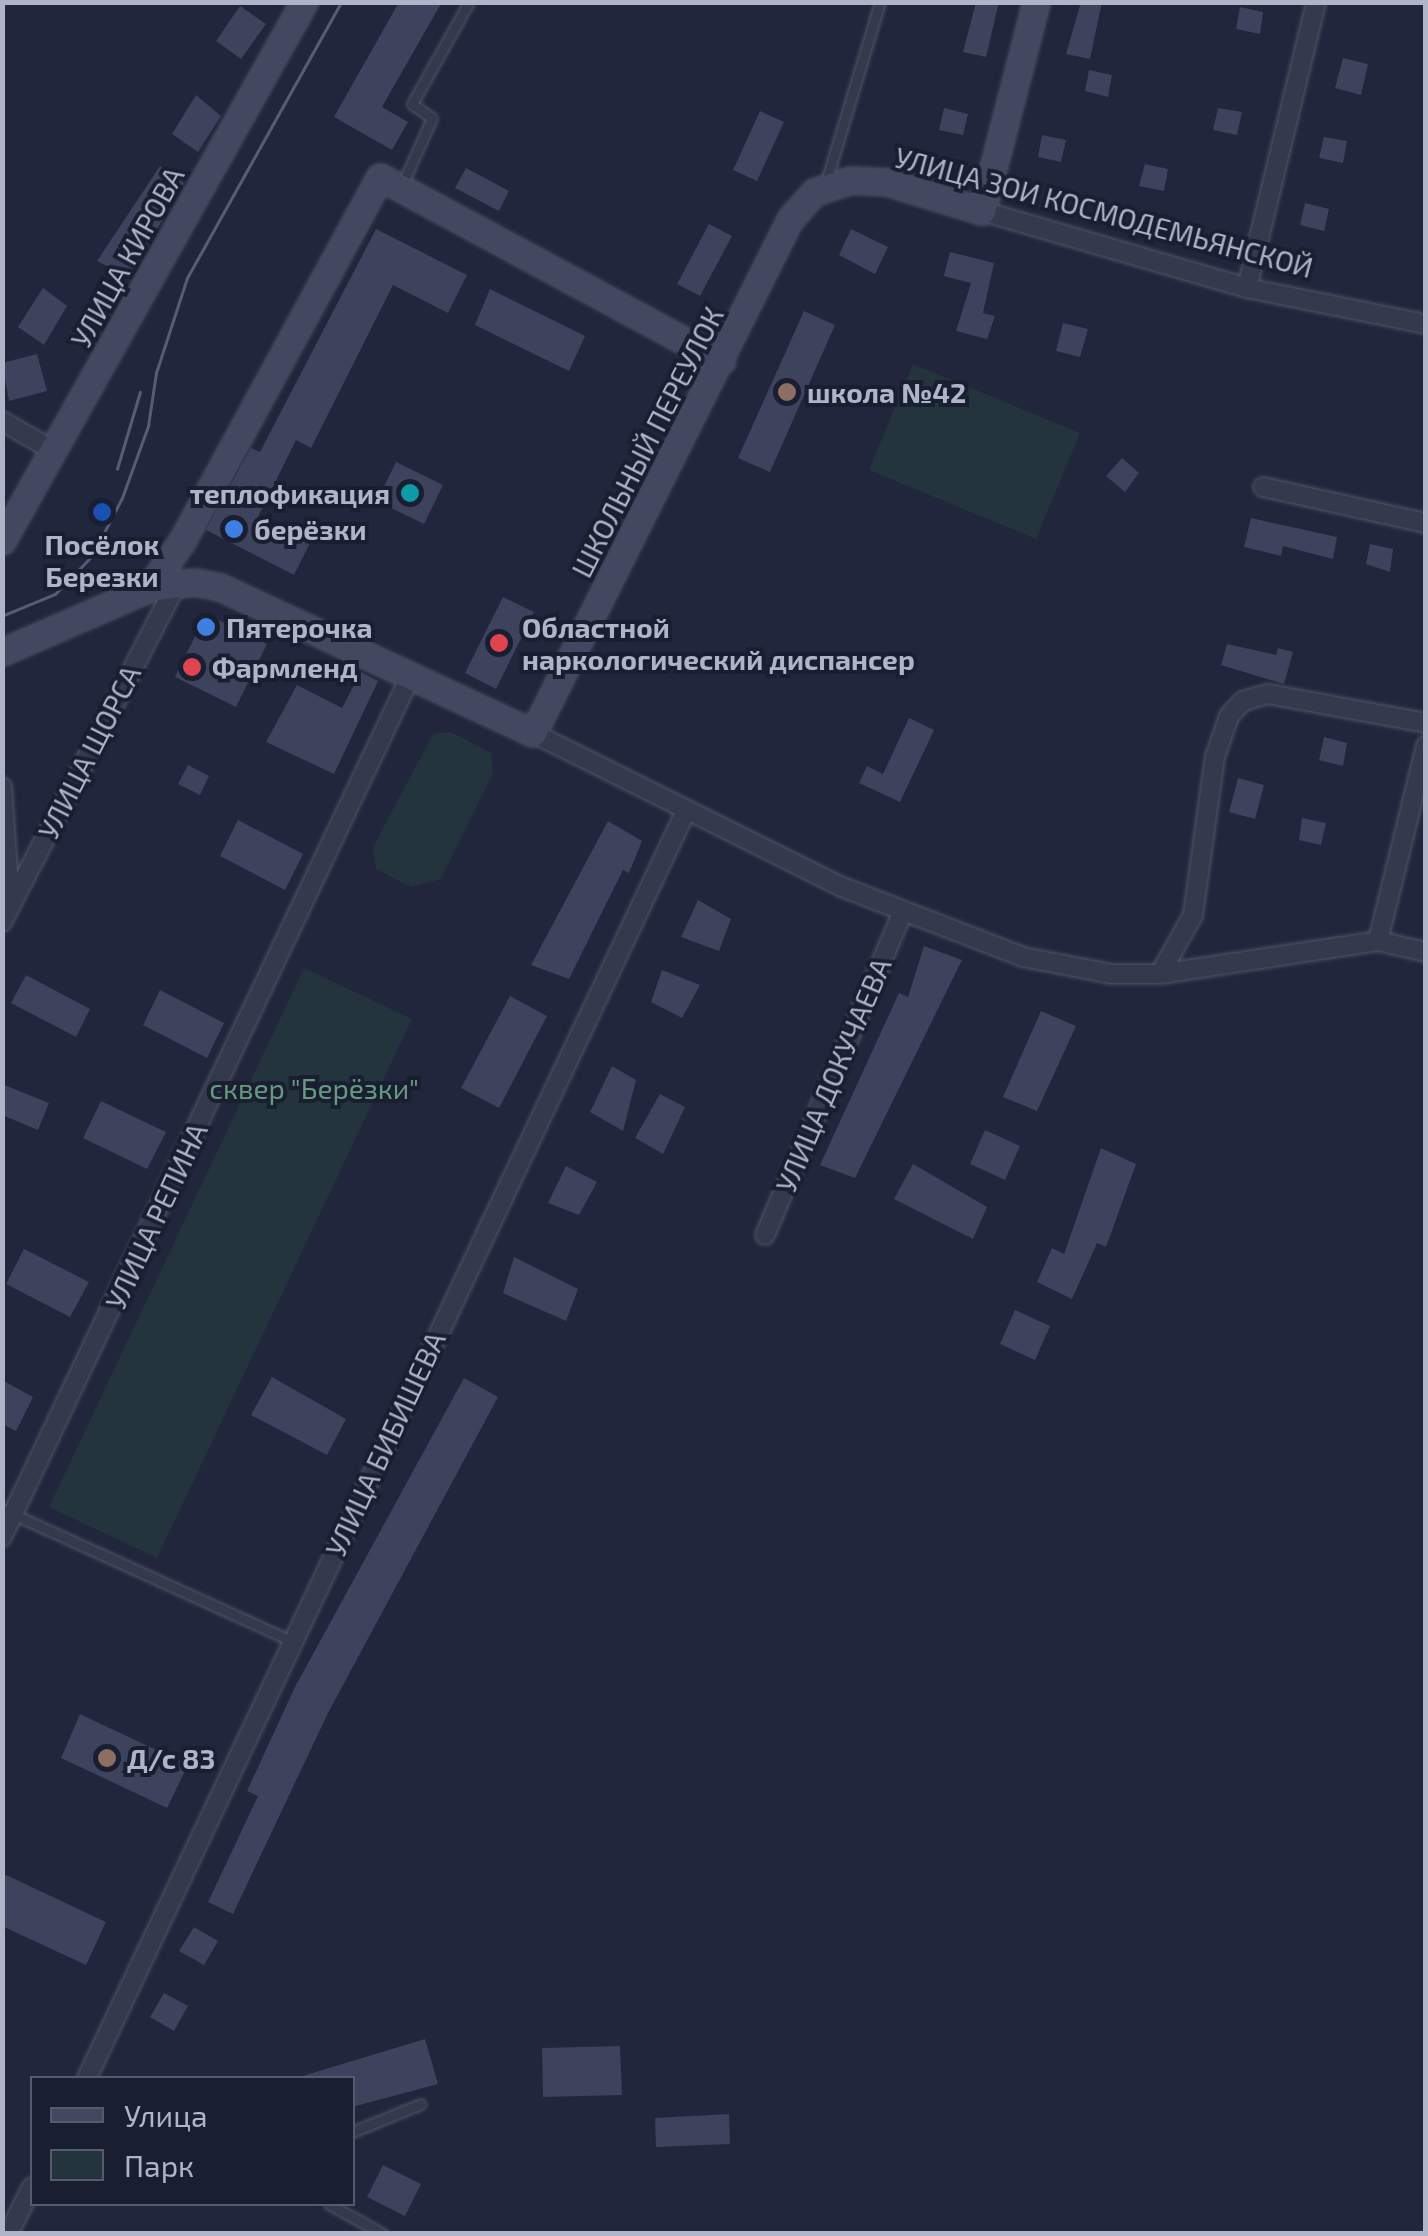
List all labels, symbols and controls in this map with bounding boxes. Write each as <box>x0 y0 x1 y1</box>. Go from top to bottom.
street label: УЛИЦА ЗОИ КОСМОДЕМЬЯНСКОЙ <box>891 140 1317 284</box>
street label: УЛИЦА КИРОВА <box>64 161 190 353</box>
street label: ШКОЛЬНЫЙ ПЕРЕУЛОК <box>564 301 730 583</box>
place label: школа №42 <box>807 375 966 409</box>
marker: школа №42 <box>776 381 798 403</box>
place label: теплофикация <box>190 476 390 510</box>
marker: теплофикация <box>399 482 421 504</box>
marker: Посёлок Березки <box>91 501 113 523</box>
place label: берёзки <box>254 512 367 546</box>
marker: берёзки <box>223 518 245 540</box>
place label: Посёлок Березки <box>45 527 159 593</box>
place label: Пятерочка <box>226 610 373 644</box>
place label: Областной наркологический диспансер <box>522 610 915 676</box>
marker: Пятерочка <box>195 616 217 638</box>
marker: Областной наркологический диспансер <box>486 630 512 656</box>
place label: Фармленд <box>212 650 358 684</box>
marker: Фармленд <box>181 656 203 678</box>
street label: УЛИЦА ЩОРСА <box>31 660 147 844</box>
street label: УЛИЦА ДОКУЧАЕВА <box>768 953 898 1197</box>
park label: сквер "Берёзки" <box>209 1071 419 1105</box>
street label: УЛИЦА РЕПИНА <box>98 1118 214 1314</box>
street label: УЛИЦА БИБИШЕВА <box>318 1326 452 1562</box>
place label: Д/с 83 <box>127 1741 215 1775</box>
marker: Д/с 83 <box>96 1747 118 1769</box>
legend <box>30 2076 355 2206</box>
text: Улица <box>124 2097 208 2133</box>
text: Парк <box>124 2147 194 2183</box>

